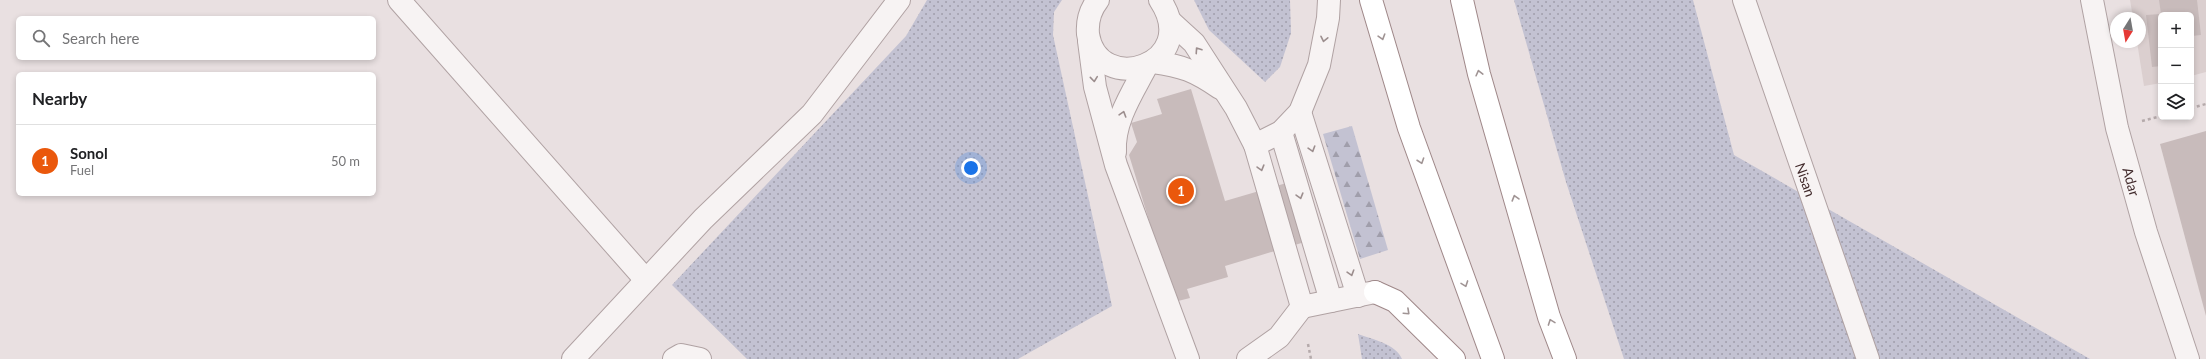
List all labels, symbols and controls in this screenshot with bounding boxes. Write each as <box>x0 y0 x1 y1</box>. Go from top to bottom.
north arrow <box>2110 12 2146 48</box>
map controls <box>2158 12 2194 120</box>
button: + <box>2158 12 2194 48</box>
search box <box>16 16 376 60</box>
icon: search <box>30 27 52 49</box>
text: Search here <box>62 29 139 47</box>
one-way arrow <box>1377 34 1386 41</box>
one-way arrow <box>1320 35 1329 42</box>
one-way arrow <box>1196 47 1203 54</box>
button: − <box>2158 48 2194 84</box>
one-way arrow <box>1475 69 1484 76</box>
one-way arrow <box>1089 76 1098 83</box>
button: layers <box>2158 84 2194 120</box>
text: Nearby <box>32 88 87 109</box>
one-way arrow <box>1118 110 1127 117</box>
text: Sonol <box>70 144 108 162</box>
one-way arrow <box>1307 146 1316 153</box>
text: 1 <box>41 153 49 169</box>
text: 50 m <box>331 153 360 169</box>
your location <box>961 158 981 178</box>
one-way arrow <box>1416 158 1425 165</box>
street label: Nisan <box>1792 160 1820 199</box>
text: Fuel <box>70 162 94 178</box>
one-way arrow <box>1256 164 1265 171</box>
street label: Adar <box>2120 165 2144 198</box>
pin: 1 <box>1168 176 1194 206</box>
one-way arrow <box>1295 192 1304 199</box>
one-way arrow <box>1511 194 1520 201</box>
one-way arrow <box>1346 270 1355 277</box>
one-way arrow <box>1460 280 1469 287</box>
one-way arrow <box>1403 308 1410 315</box>
one-way arrow <box>1548 319 1556 326</box>

